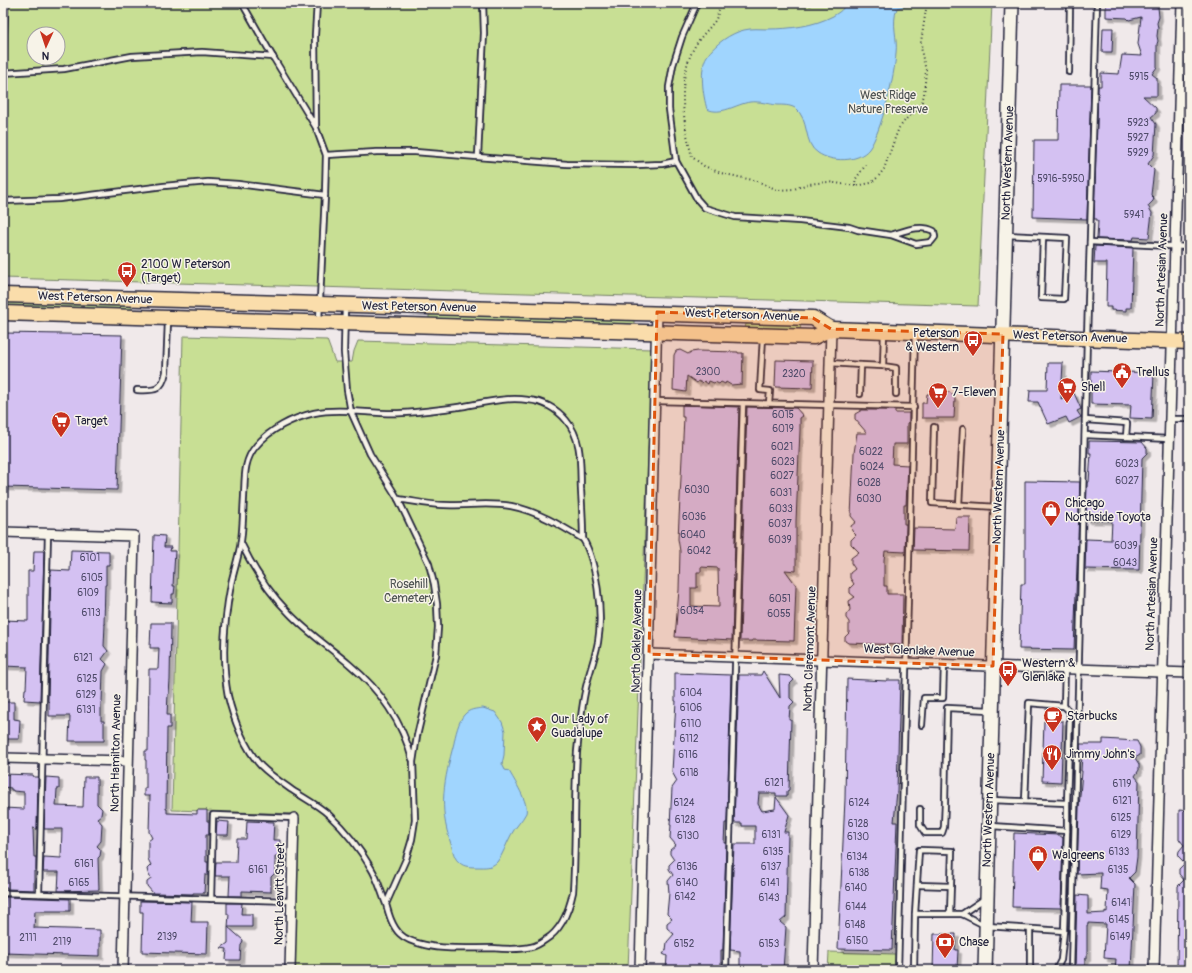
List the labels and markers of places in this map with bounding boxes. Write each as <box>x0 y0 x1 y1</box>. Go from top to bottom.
place label: 2100 W Peterson (Target) <box>141 257 231 286</box>
bus stop icon: 2100 W Peterson (Target) <box>116 260 138 288</box>
place label: Peterson & Western <box>906 326 959 355</box>
bus stop icon: Peterson & Western <box>962 329 984 357</box>
public building icon: Trellus <box>1111 361 1133 389</box>
place label: Trellus <box>1136 365 1170 380</box>
supermarket icon: Shell <box>1056 376 1078 404</box>
place label: Shell <box>1081 380 1105 395</box>
supermarket icon: 7-Eleven <box>927 381 949 409</box>
place label: 7-Eleven <box>952 385 997 400</box>
supermarket icon: Target <box>50 410 72 438</box>
place label: Target <box>75 414 108 429</box>
place label: Chicago Northside Toyota <box>1065 496 1151 525</box>
shop icon: Chicago Northside Toyota <box>1040 499 1062 527</box>
place label: Western & Glenlake <box>1022 656 1075 685</box>
bus stop icon: Western & Glenlake <box>997 659 1019 687</box>
cafe icon: Starbucks <box>1042 705 1064 733</box>
place label: Starbucks <box>1067 709 1118 724</box>
place label: Our Lady of Guadalupe <box>551 712 609 741</box>
place icon: Our Lady of Guadalupe <box>526 715 548 743</box>
restaurant icon: Jimmy John's <box>1041 743 1063 771</box>
place label: Jimmy John's <box>1066 747 1136 762</box>
shop icon: Walgreens <box>1027 844 1049 872</box>
place label: Walgreens <box>1052 848 1105 863</box>
bank icon: Chase <box>934 931 956 959</box>
place label: Chase <box>959 935 989 950</box>

